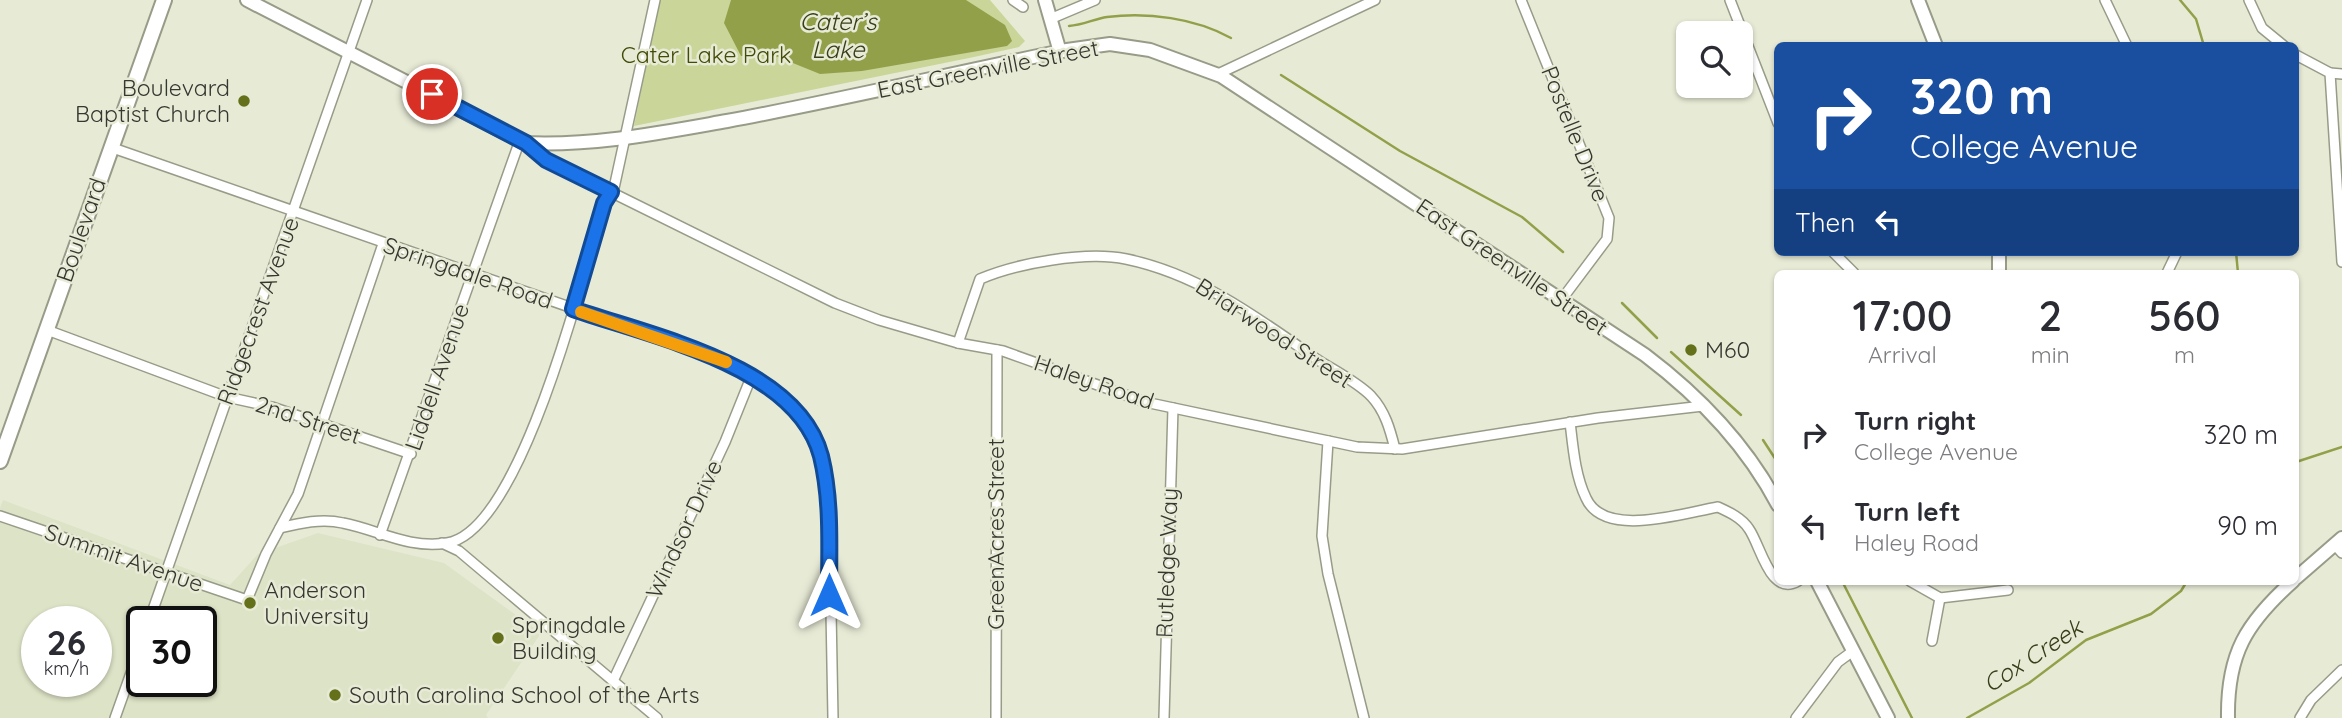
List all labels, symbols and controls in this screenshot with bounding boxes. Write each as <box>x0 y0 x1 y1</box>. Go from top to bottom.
water label: Cater’s Lake <box>800 6 878 64</box>
map controls <box>1676 21 1753 98</box>
button: search <box>1676 21 1753 98</box>
street label: East Greenville Street <box>875 33 1101 104</box>
park label: Cater Lake Park <box>621 40 791 69</box>
street label: Postelle Drive <box>1535 62 1616 206</box>
pin <box>402 64 462 124</box>
text: 320 m <box>1910 65 2053 126</box>
icon: right <box>1795 70 1886 161</box>
place label: Boulevard Baptist Church <box>75 73 230 128</box>
icon: arrive <box>413 75 451 113</box>
marker: Boulevard Baptist Church <box>236 93 252 109</box>
text: College Avenue <box>1910 126 2138 166</box>
street label: Boulevard <box>49 174 112 286</box>
street label: East Greenville Street <box>1411 192 1614 342</box>
icon: left <box>1869 203 1907 241</box>
text: Then <box>1795 206 1855 239</box>
street label: Ridgecrest Avenue <box>210 213 305 409</box>
street label: Springdale Road <box>380 230 557 315</box>
street label: Briarwood Street <box>1191 271 1358 394</box>
text: 17:00 <box>1852 289 1952 342</box>
text: 2 <box>2038 289 2062 342</box>
text: 560 <box>2148 289 2221 342</box>
street label: Liddell Avenue <box>398 300 475 454</box>
place label: M60 <box>1705 335 1750 364</box>
text: Arrival <box>1868 340 1937 369</box>
text: min <box>2031 340 2070 369</box>
text: m <box>2174 340 2195 369</box>
marker: M60 <box>1683 342 1699 358</box>
street label: Haley Road <box>1030 347 1158 416</box>
street label: 2nd Street <box>252 389 365 450</box>
text: Turn right <box>1854 404 1976 437</box>
icon: right <box>1795 416 1833 454</box>
text: 320 m <box>2204 418 2278 451</box>
text: College Avenue <box>1854 437 2018 466</box>
street label: GreenAcres Street <box>981 438 1010 630</box>
street label: Windsor Drive <box>639 455 728 603</box>
street label: Rutledge Way <box>1149 487 1184 639</box>
text: Turn left <box>1854 495 1961 528</box>
icon: left <box>1795 507 1833 545</box>
text: 90 m <box>2217 509 2278 542</box>
street label: Summit Avenue <box>41 517 207 598</box>
text: Haley Road <box>1854 528 1979 557</box>
position arrow <box>792 558 866 632</box>
place label: Anderson University <box>264 575 369 630</box>
marker: Anderson University <box>242 595 258 611</box>
speed limit sign: 30 <box>126 606 217 697</box>
place label: Springdale Building <box>512 610 626 665</box>
water label: Cox Creek <box>1977 611 2090 698</box>
text: 26 <box>47 620 86 664</box>
marker: Springdale Building <box>490 630 506 646</box>
text: km/h <box>44 657 89 680</box>
place label: South Carolina School of the Arts <box>349 680 700 709</box>
marker: South Carolina School of the Arts <box>327 687 343 703</box>

